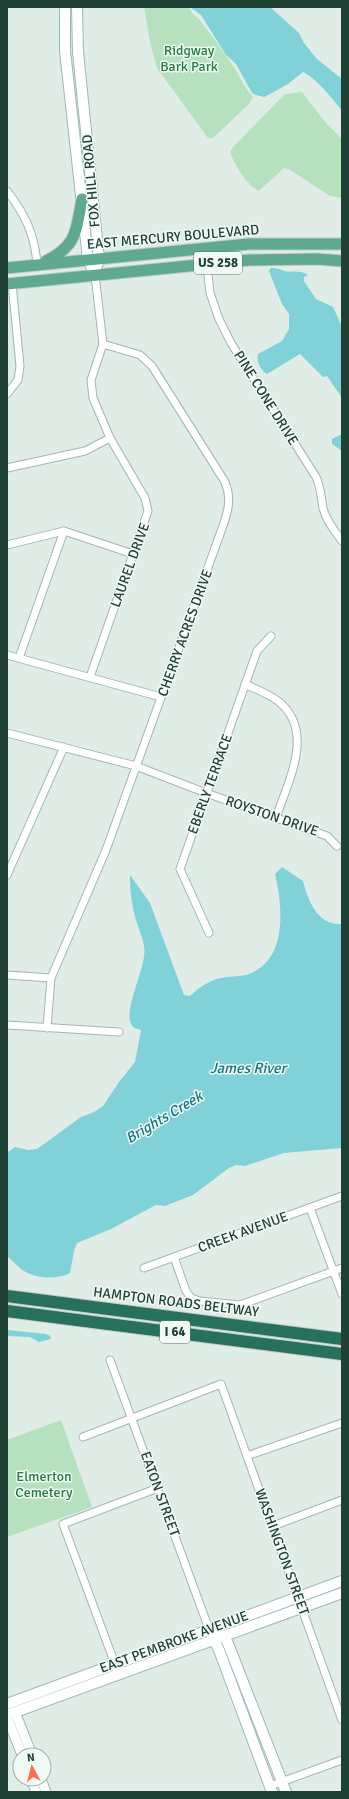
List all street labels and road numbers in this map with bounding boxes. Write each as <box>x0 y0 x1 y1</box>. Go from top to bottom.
street label: FOX HILL ROAD <box>78 134 104 228</box>
street label: EAST MERCURY BOULEVARD <box>86 221 260 253</box>
road number: US 258 <box>194 252 242 274</box>
street label: PINE CONE DRIVE <box>230 348 302 448</box>
street label: LAUREL DRIVE <box>107 520 153 610</box>
street label: CHERRY ACRES DRIVE <box>154 567 216 699</box>
street label: EBERLY TERRACE <box>184 732 236 836</box>
street label: ROYSTON DRIVE <box>223 792 321 840</box>
street label: CREEK AVENUE <box>196 1208 290 1256</box>
street label: HAMPTON ROADS BELTWAY <box>92 1283 260 1321</box>
road number: I 64 <box>160 1321 190 1343</box>
street label: EATON STREET <box>137 1449 183 1539</box>
street label: WASHINGTON STREET <box>251 1486 313 1618</box>
street label: EAST PEMBROKE AVENUE <box>97 1607 251 1677</box>

